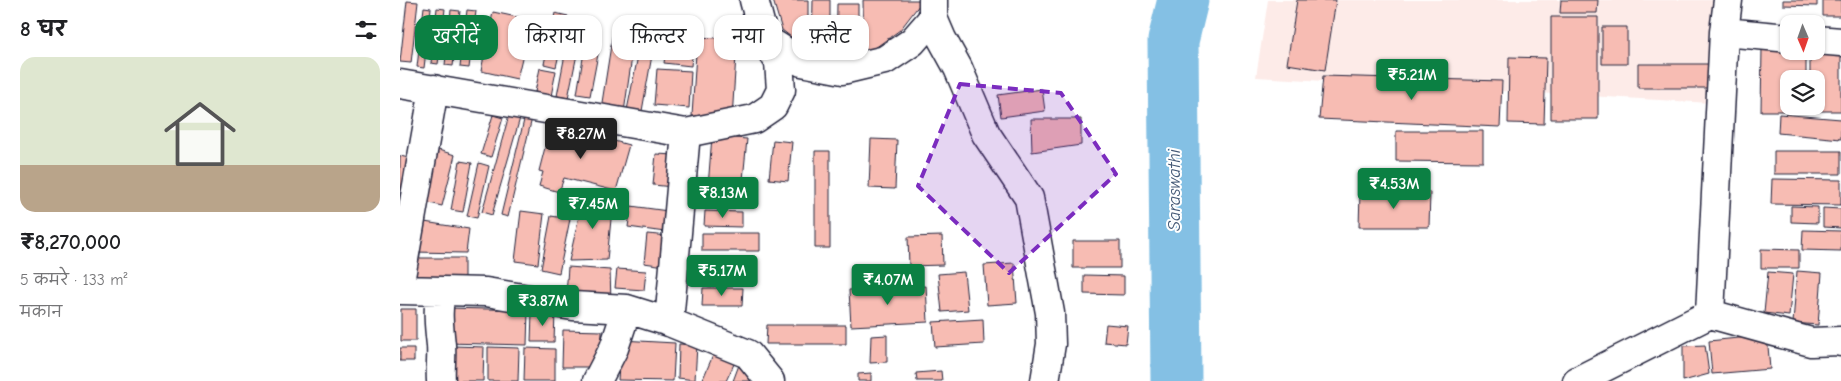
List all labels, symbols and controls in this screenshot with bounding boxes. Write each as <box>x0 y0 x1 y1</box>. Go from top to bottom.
chip: खरीदें <box>415 15 498 60</box>
chip: किराया <box>508 15 602 60</box>
chip: फ़िल्टर <box>612 15 704 60</box>
chip: नया <box>714 15 782 60</box>
chip: फ़्लैट <box>792 15 869 60</box>
north arrow <box>1780 15 1825 60</box>
map controls <box>1780 15 1825 115</box>
icon: filters <box>352 16 380 44</box>
text: 8 घर <box>20 17 66 41</box>
pin: ₹5.21M <box>1371 58 1453 101</box>
text: ₹5.21M <box>1387 66 1437 84</box>
button: layers <box>1780 70 1825 115</box>
icon: home <box>155 89 245 179</box>
pin: ₹8.27M <box>540 118 622 160</box>
text: ₹8.27M <box>556 125 606 143</box>
water label: Saraswathi <box>1164 148 1185 231</box>
pin: ₹4.53M <box>1353 168 1435 210</box>
text: ₹4.53M <box>1369 175 1419 193</box>
pin: ₹8.13M <box>682 176 764 219</box>
text: ₹8.13M <box>698 184 748 202</box>
pin: ₹7.45M <box>552 188 634 230</box>
text: ₹7.45M <box>568 195 618 213</box>
text: ₹8,270,000 <box>20 230 121 254</box>
pin: ₹5.17M <box>681 254 763 297</box>
text: ₹5.17M <box>698 262 746 280</box>
pin: ₹4.07M <box>847 264 929 306</box>
text: 5 कमरे · 133 m² <box>20 271 128 289</box>
text: ₹4.07M <box>863 271 913 289</box>
pin: ₹3.87M <box>502 284 584 327</box>
text: ₹3.87M <box>518 292 568 310</box>
text: मकान <box>20 303 62 321</box>

